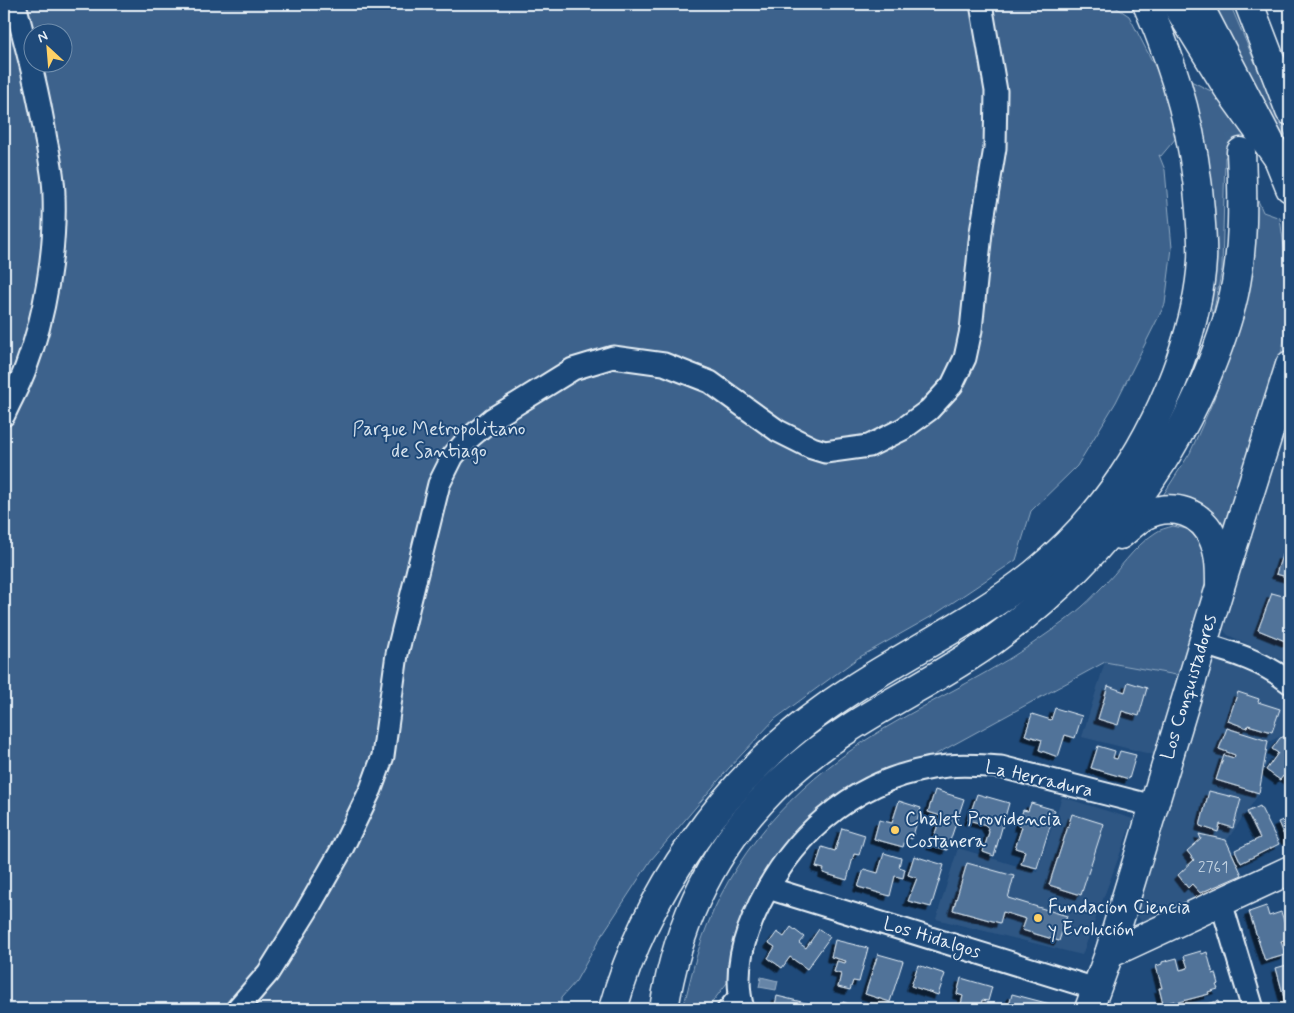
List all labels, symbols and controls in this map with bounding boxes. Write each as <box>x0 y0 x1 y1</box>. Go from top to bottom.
north arrow <box>22 22 72 72</box>
text: N <box>35 27 51 47</box>
park label: Parque Metropolitano de Santiago <box>352 417 526 465</box>
street label: Los Conquistadores <box>1155 611 1223 763</box>
street label: La Herradura <box>983 754 1095 804</box>
place label: Chalet Providencia Costanera <box>905 807 1062 854</box>
marker: Chalet Providencia Costanera <box>889 824 901 836</box>
house number: 2761 <box>1198 857 1228 878</box>
place label: Fundacion Ciencia y Evolución <box>1048 895 1190 943</box>
street label: Los Hidalgos <box>880 911 984 967</box>
marker: Fundacion Ciencia y Evolución <box>1032 912 1044 924</box>

